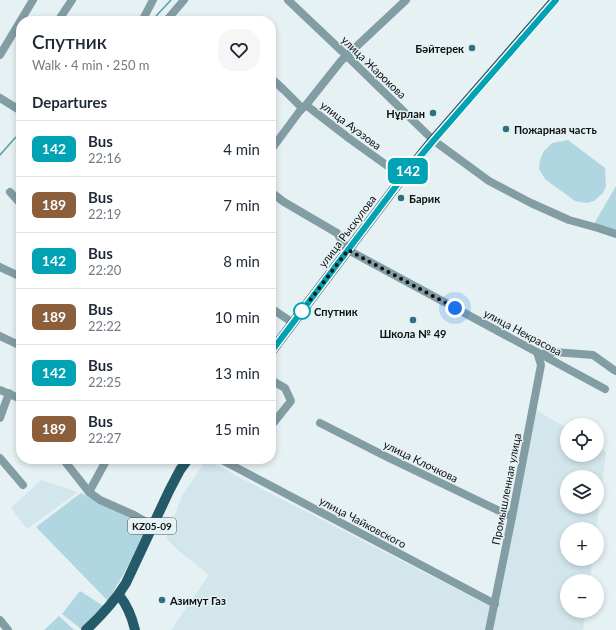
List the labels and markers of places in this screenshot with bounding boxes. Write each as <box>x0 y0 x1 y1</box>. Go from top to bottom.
place label: Бәйтерек <box>415 42 464 55</box>
marker: Бәйтерек <box>467 43 477 53</box>
place label: Нұрлан <box>386 107 425 120</box>
marker: Нұрлан <box>428 108 438 118</box>
place label: Пожарная часть <box>514 123 597 136</box>
marker: Пожарная часть <box>501 124 511 134</box>
place label: Барик <box>409 192 440 205</box>
marker: Барик <box>396 193 406 203</box>
marker: Спутник <box>293 302 311 320</box>
place label: Спутник <box>314 305 358 318</box>
marker: Школа № 49 <box>408 315 418 325</box>
place label: Школа № 49 <box>379 327 447 340</box>
place label: Азимут Газ <box>169 594 226 607</box>
marker: Азимут Газ <box>157 595 167 605</box>

